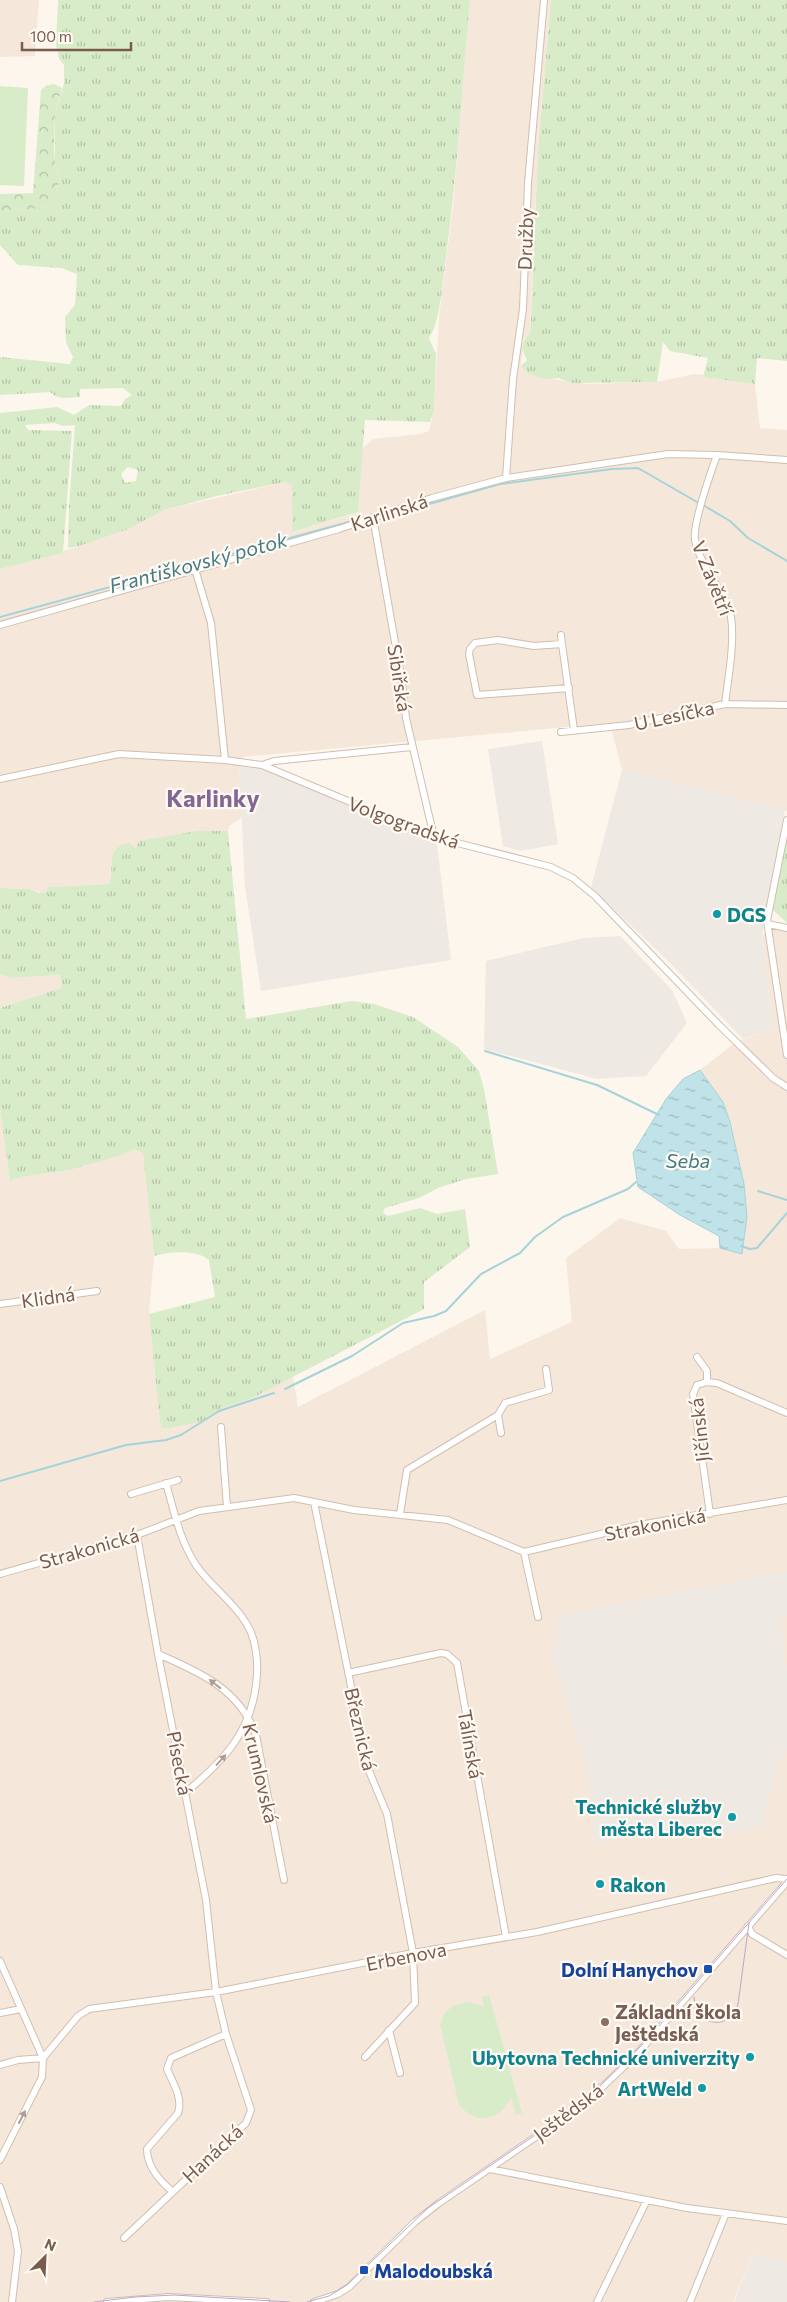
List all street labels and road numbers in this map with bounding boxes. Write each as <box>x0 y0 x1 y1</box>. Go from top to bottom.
street label: Družby <box>512 207 538 271</box>
street label: Karlinská <box>348 489 430 535</box>
street label: V Závětří <box>688 537 739 620</box>
street label: Sibiřská <box>383 643 417 713</box>
street label: U Lesíčka <box>632 695 716 735</box>
street label: Volgogradská <box>345 791 463 853</box>
street label: Klidná <box>20 1282 76 1312</box>
street label: Jičínská <box>684 1397 714 1463</box>
street label: Strakonická <box>602 1503 708 1545</box>
street label: Strakonická <box>37 1523 141 1573</box>
street label: Březnická <box>340 1685 382 1773</box>
street label: Tálínská <box>454 1708 488 1780</box>
street label: Krumlovská <box>238 1721 284 1825</box>
street label: Písecká <box>163 1729 197 1797</box>
street label: Erbenova <box>364 1937 448 1975</box>
street label: Ještědská <box>528 2078 608 2146</box>
street label: Hanácká <box>177 2119 247 2187</box>

